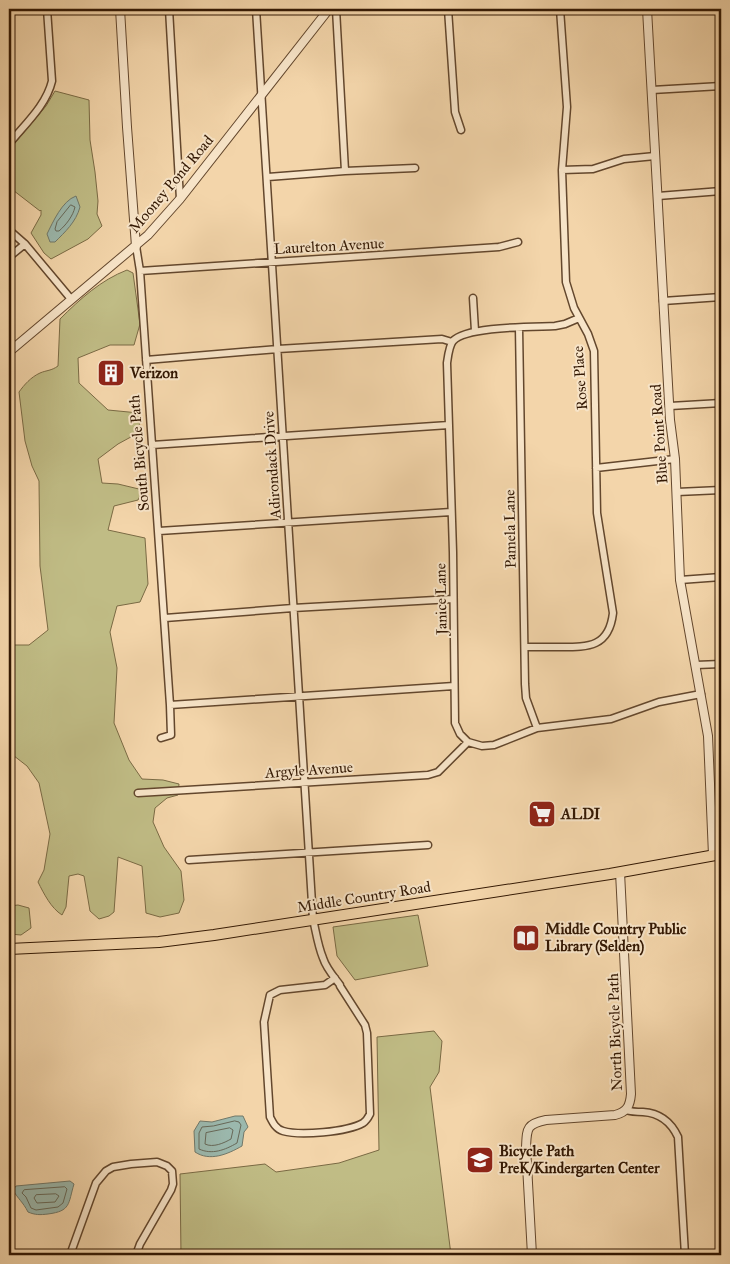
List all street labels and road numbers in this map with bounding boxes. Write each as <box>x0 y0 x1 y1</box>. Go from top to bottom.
street label: Mooney Pond Road <box>125 131 217 236</box>
street label: Laurelton Avenue <box>273 234 385 258</box>
street label: Rose Place <box>569 345 591 411</box>
street label: Blue Point Road <box>647 383 671 484</box>
street label: South Bicycle Path <box>125 394 153 512</box>
street label: Adirondack Drive <box>259 410 285 521</box>
street label: Pamela Lane <box>500 489 520 569</box>
street label: Janice Lane <box>431 563 452 637</box>
street label: Argyle Avenue <box>263 758 354 782</box>
street label: Middle Country Road <box>296 877 433 916</box>
street label: North Bicycle Path <box>604 972 626 1091</box>

